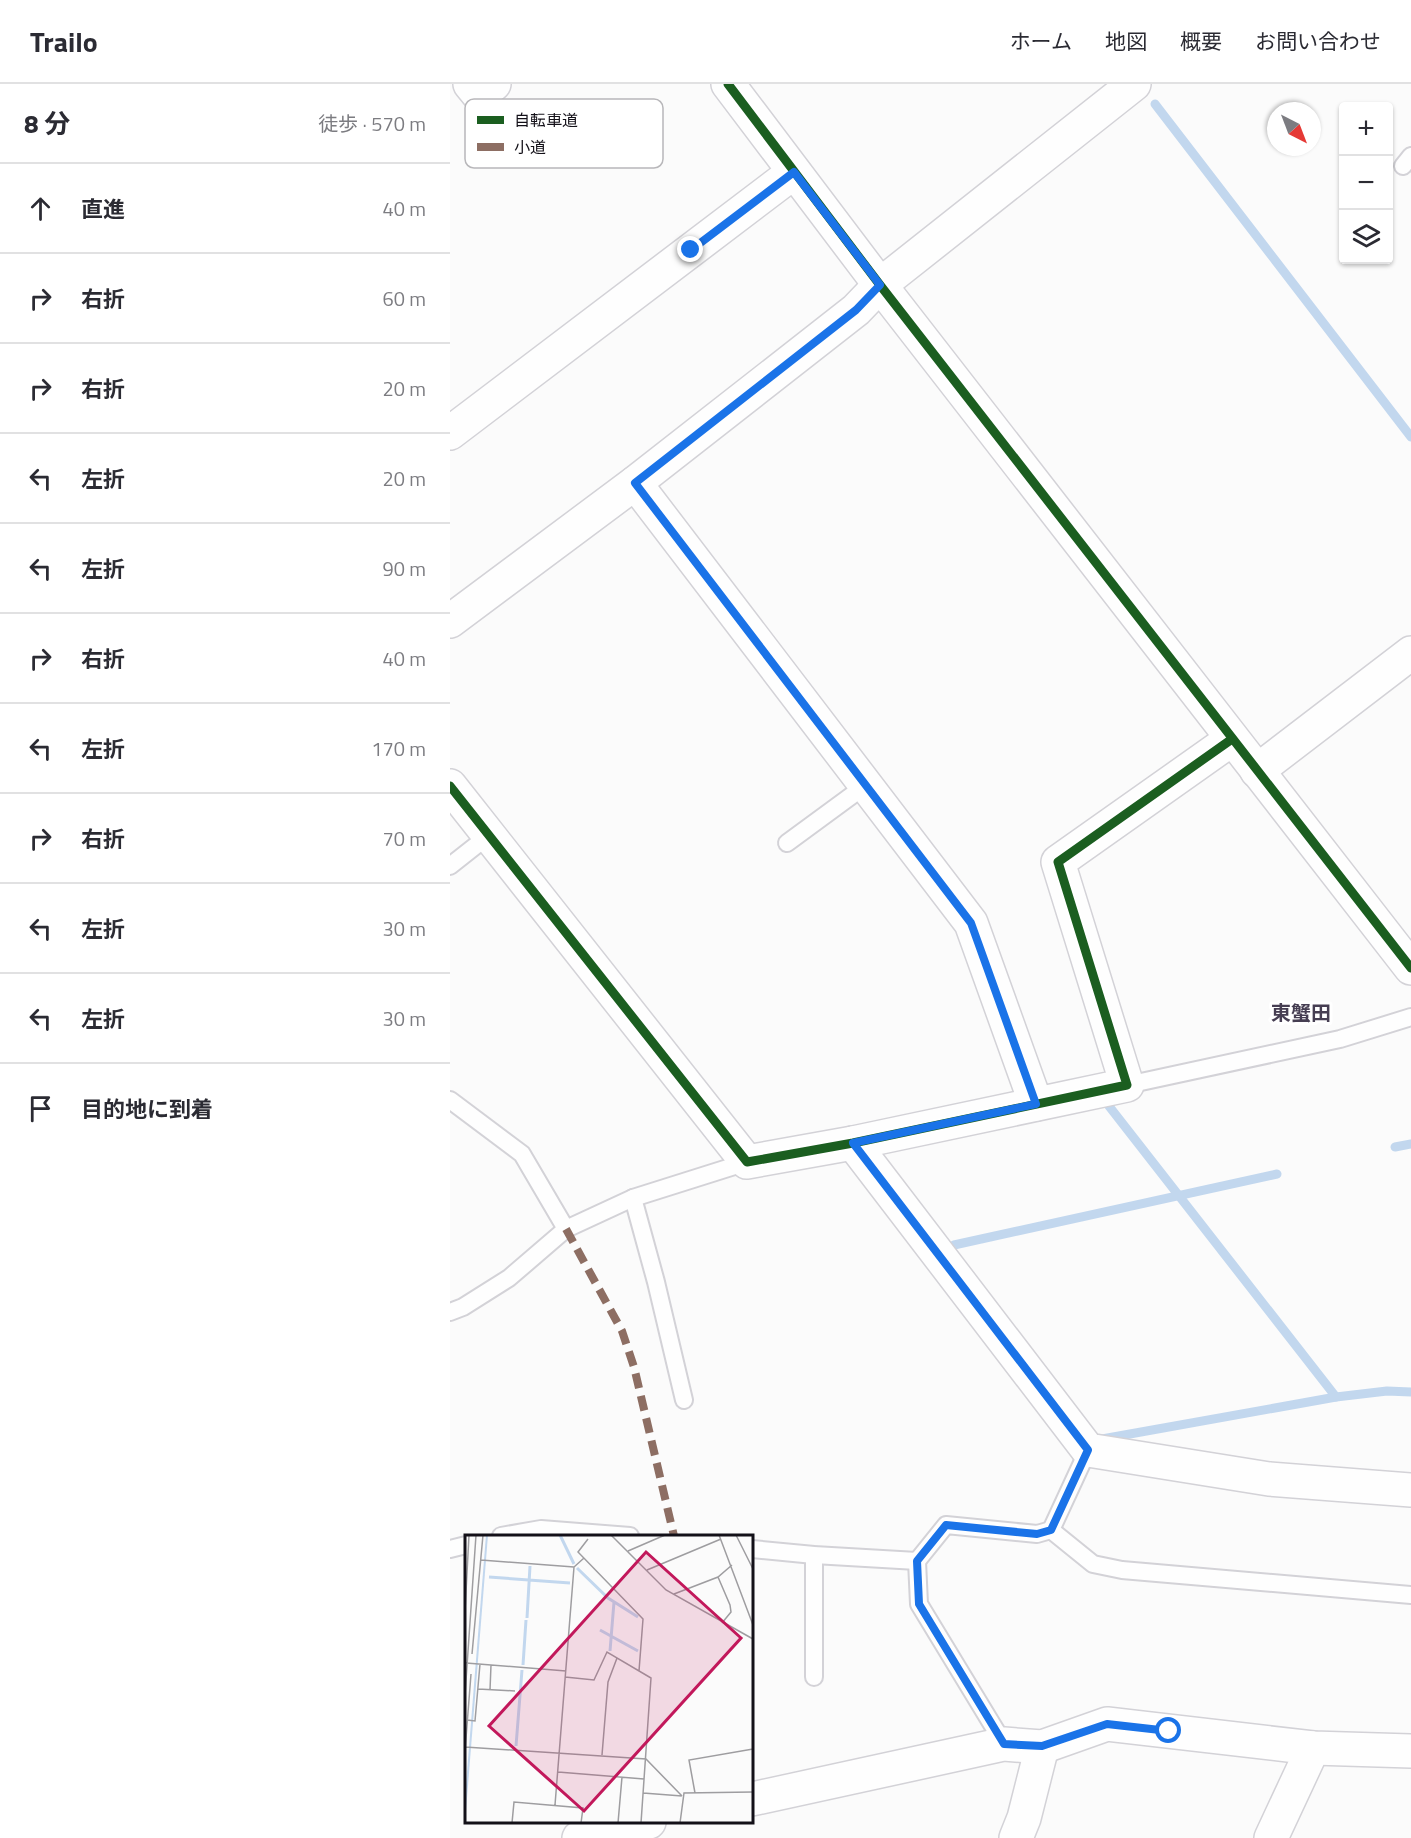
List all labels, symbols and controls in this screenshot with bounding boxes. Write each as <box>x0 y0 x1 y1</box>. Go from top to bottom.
text: Trailo <box>30 20 98 63</box>
text: ホーム <box>1010 25 1072 57</box>
text: 地図 <box>1105 25 1147 57</box>
text: 概要 <box>1180 25 1222 57</box>
text: お問い合わせ <box>1255 25 1381 57</box>
legend <box>465 99 663 168</box>
north arrow <box>1267 102 1321 156</box>
map controls <box>1339 102 1393 264</box>
button: + <box>1339 102 1393 156</box>
text: 8 分 <box>24 104 70 143</box>
text: 徒歩 · 570 m <box>318 108 426 139</box>
text: 自転車道 <box>514 108 578 132</box>
text: 小道 <box>514 135 546 159</box>
button: − <box>1339 156 1393 210</box>
icon: ahead <box>24 192 57 225</box>
text: 直進 <box>81 192 125 226</box>
text: 40 m <box>382 193 426 224</box>
button: layers <box>1339 210 1393 264</box>
route end <box>677 236 703 262</box>
icon: right <box>24 282 57 315</box>
text: 右折 <box>81 282 125 316</box>
text: 60 m <box>382 283 426 314</box>
icon: right <box>24 372 57 405</box>
text: 右折 <box>81 372 125 406</box>
text: 20 m <box>382 373 426 404</box>
icon: left <box>24 462 57 495</box>
text: 左折 <box>81 462 125 496</box>
text: 20 m <box>382 463 426 494</box>
icon: left <box>24 552 57 585</box>
text: 左折 <box>81 552 125 586</box>
text: 90 m <box>382 553 426 584</box>
icon: right <box>24 642 57 675</box>
text: 右折 <box>81 642 125 676</box>
text: 40 m <box>382 643 426 674</box>
icon: left <box>24 732 57 765</box>
text: 左折 <box>81 732 125 766</box>
text: 170 m <box>371 733 426 764</box>
icon: right <box>24 822 57 855</box>
text: 右折 <box>81 822 125 856</box>
text: 70 m <box>382 823 426 854</box>
icon: left <box>24 912 57 945</box>
text: 左折 <box>81 912 125 946</box>
text: 30 m <box>382 913 426 944</box>
district label: 東蟹田 <box>1271 997 1331 1028</box>
icon: left <box>24 1002 57 1035</box>
text: 左折 <box>81 1002 125 1036</box>
text: 30 m <box>382 1003 426 1034</box>
icon: arrive <box>24 1092 57 1125</box>
text: 目的地に到着 <box>81 1092 213 1126</box>
inset map <box>465 1535 753 1823</box>
route start <box>1155 1717 1181 1743</box>

